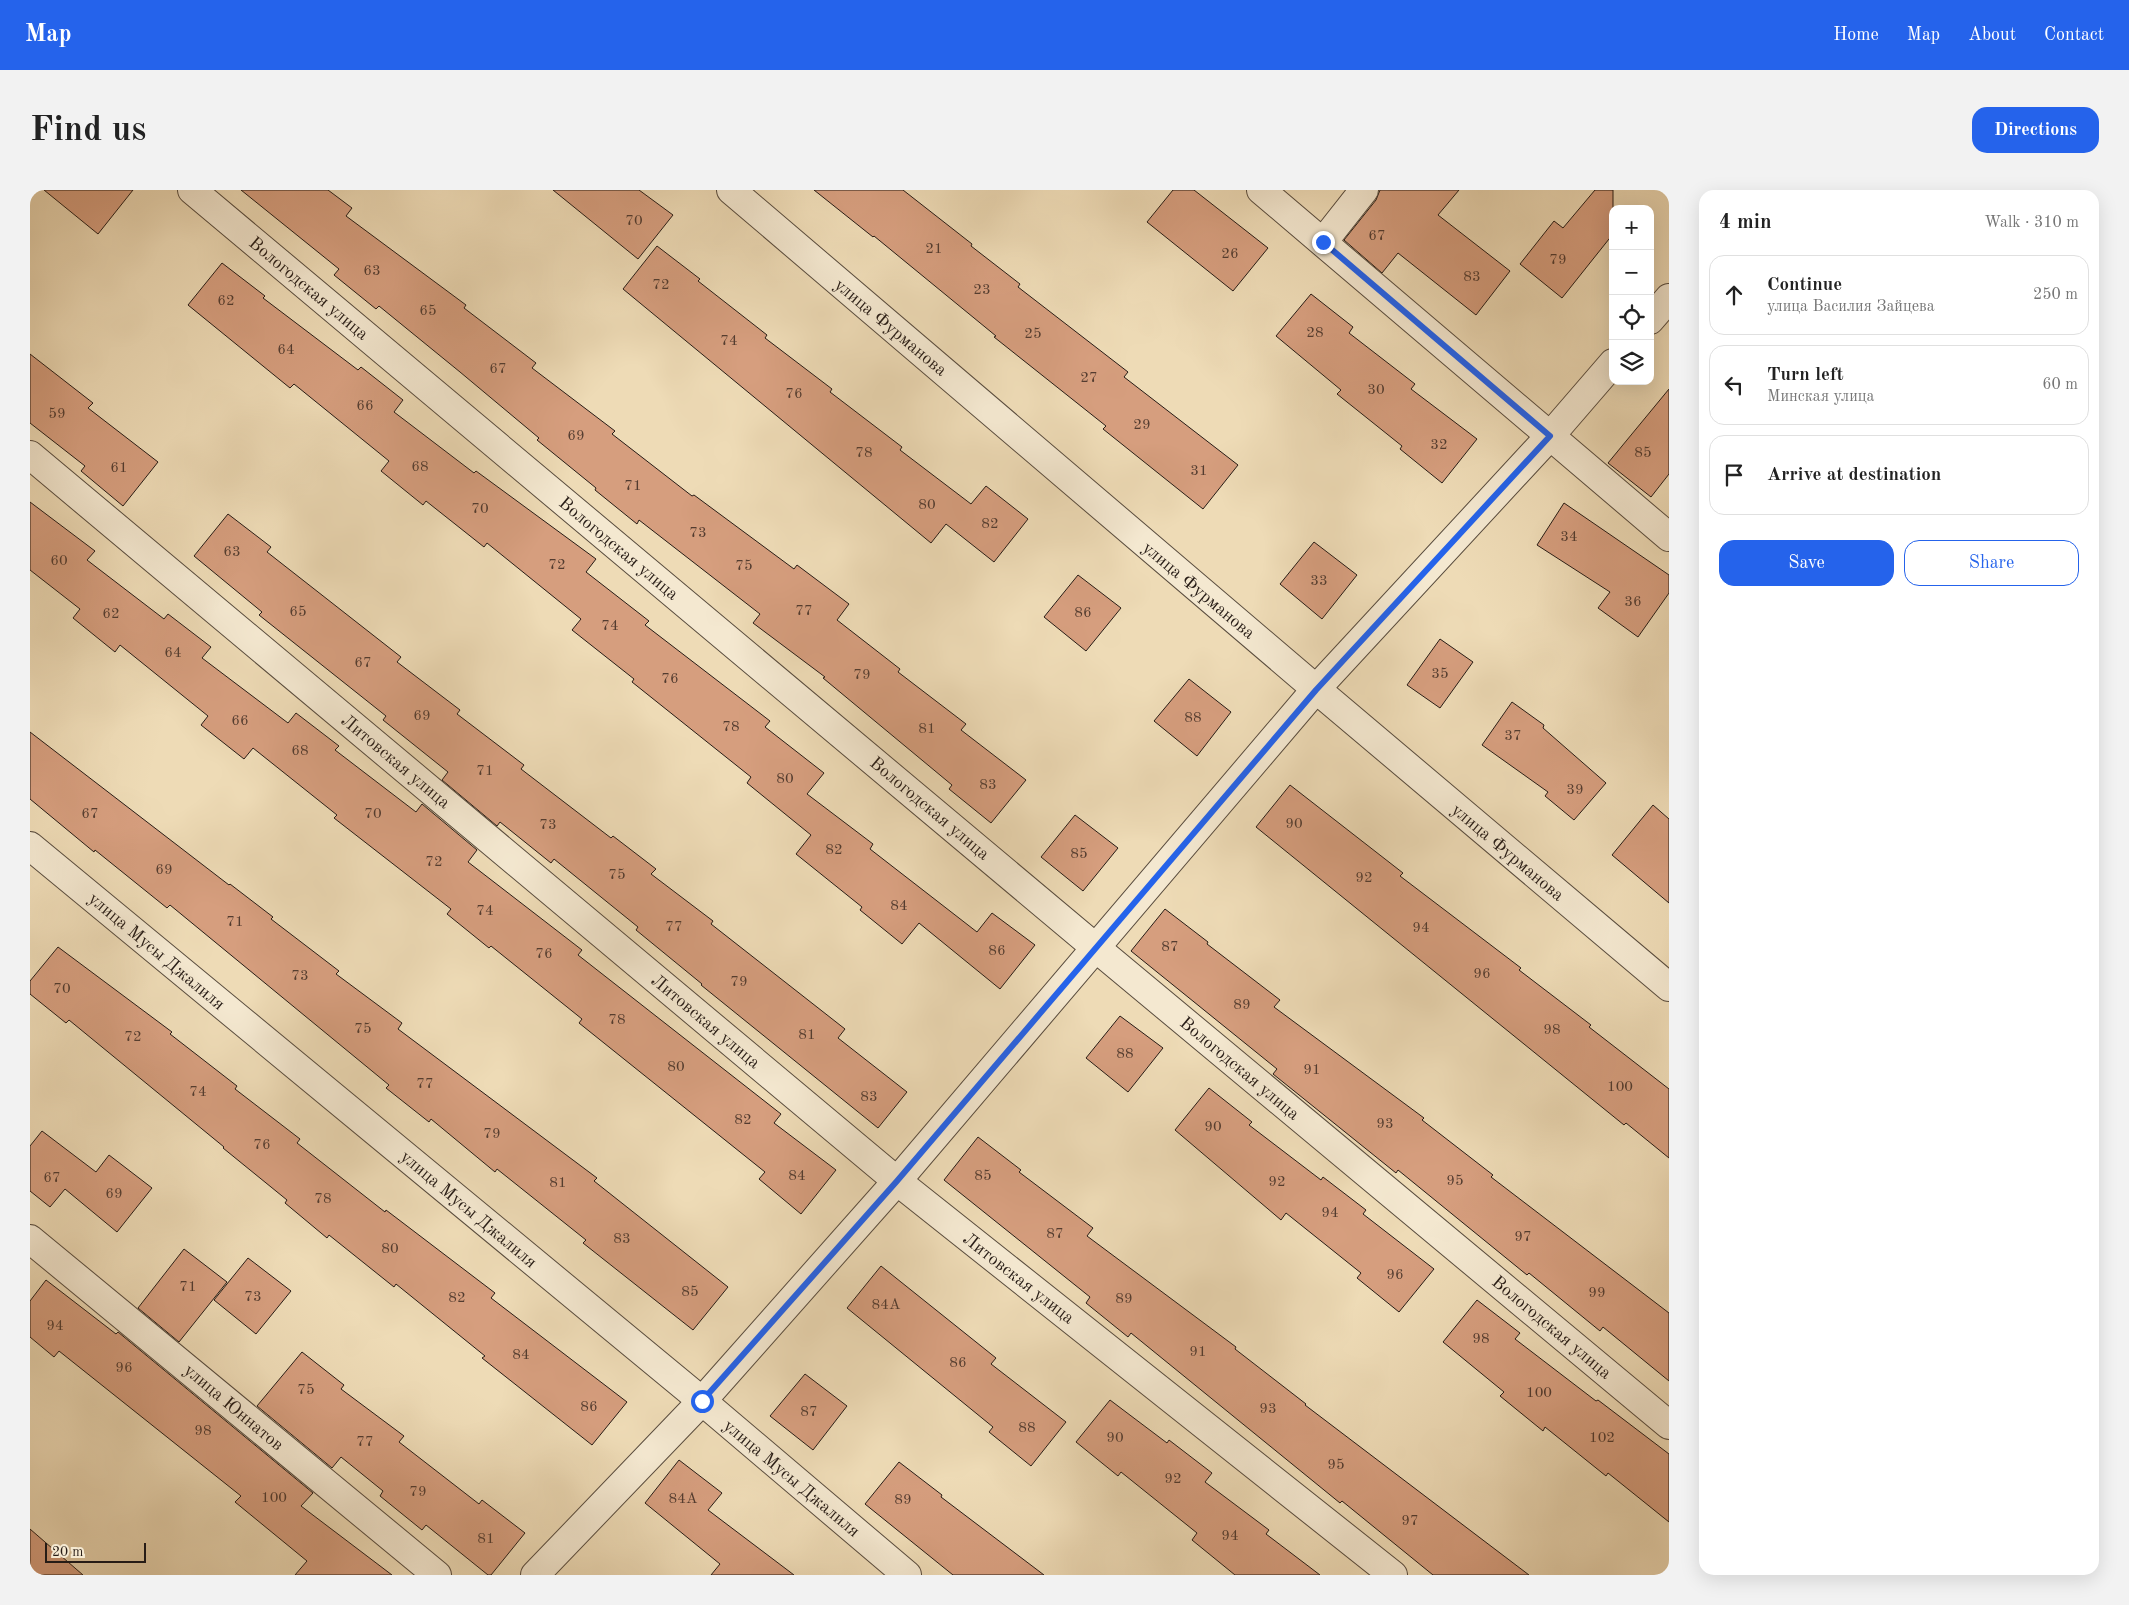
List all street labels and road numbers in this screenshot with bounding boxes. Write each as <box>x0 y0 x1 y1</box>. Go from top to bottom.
street label: Вологодская улица <box>245 234 372 344</box>
street label: улица Фурманова <box>831 276 950 380</box>
street label: Вологодская улица <box>555 494 682 604</box>
street label: улица Фурманова <box>1139 539 1258 643</box>
street label: Литовская улица <box>337 711 453 812</box>
street label: Вологодская улица <box>866 754 993 864</box>
street label: улица Фурманова <box>1448 801 1567 905</box>
street label: улица Мусы Джалиля <box>85 890 228 1014</box>
street label: Литовская улица <box>647 971 763 1072</box>
street label: Вологодская улица <box>1176 1014 1303 1124</box>
street label: улица Мусы Джалиля <box>397 1148 540 1272</box>
street label: Литовская улица <box>959 1230 1078 1328</box>
street label: Вологодская улица <box>1488 1273 1615 1383</box>
street label: улица Юннатов <box>180 1361 287 1454</box>
street label: улица Мусы Джалиля <box>720 1417 863 1541</box>

